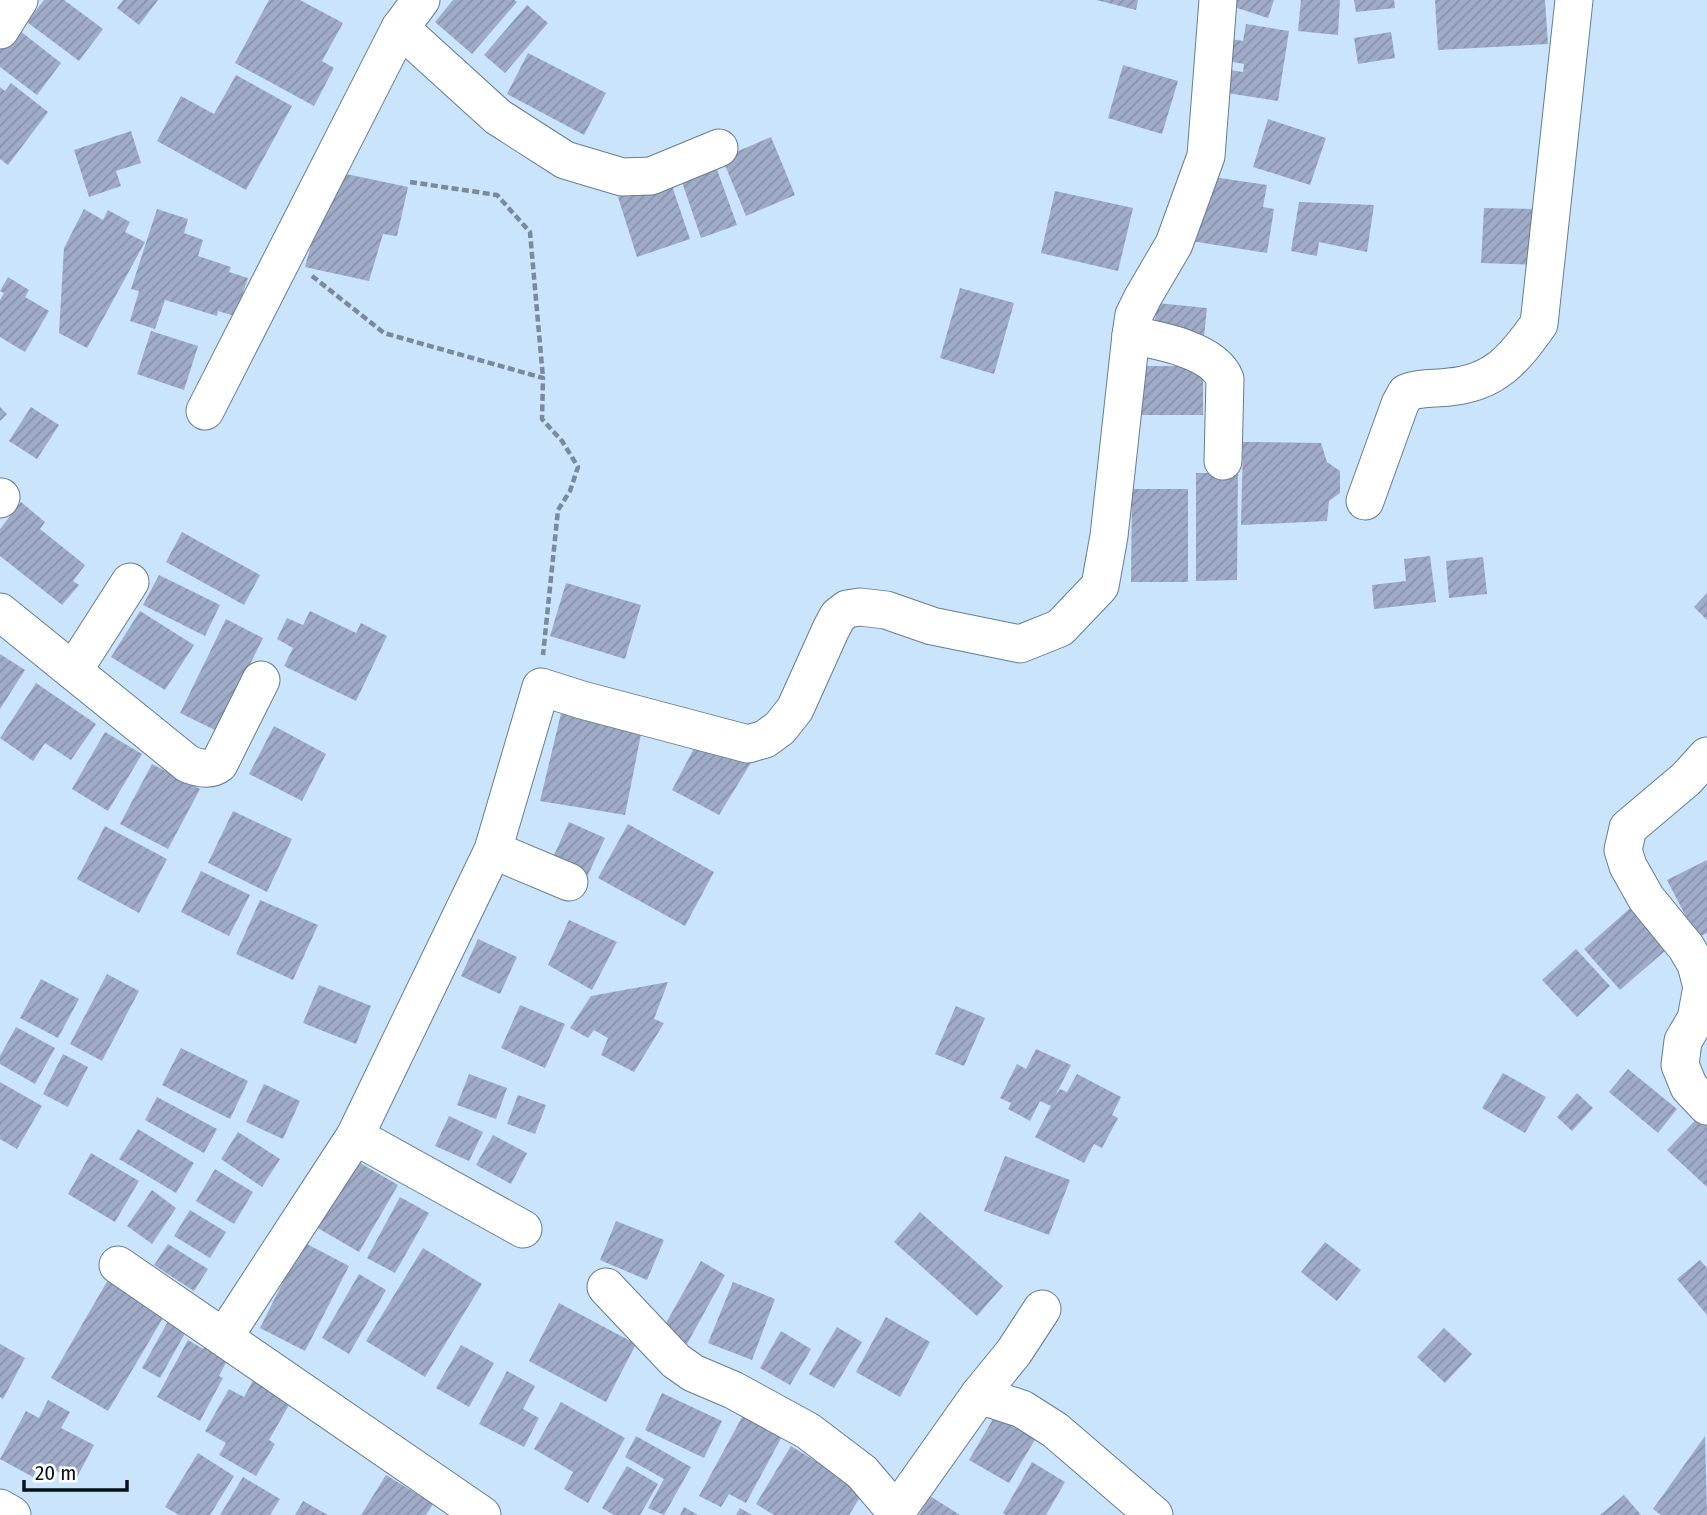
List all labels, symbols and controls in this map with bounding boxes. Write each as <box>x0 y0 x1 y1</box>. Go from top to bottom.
scale bar <box>24 1448 128 1492</box>
text: 20 m <box>35 1460 76 1486</box>

